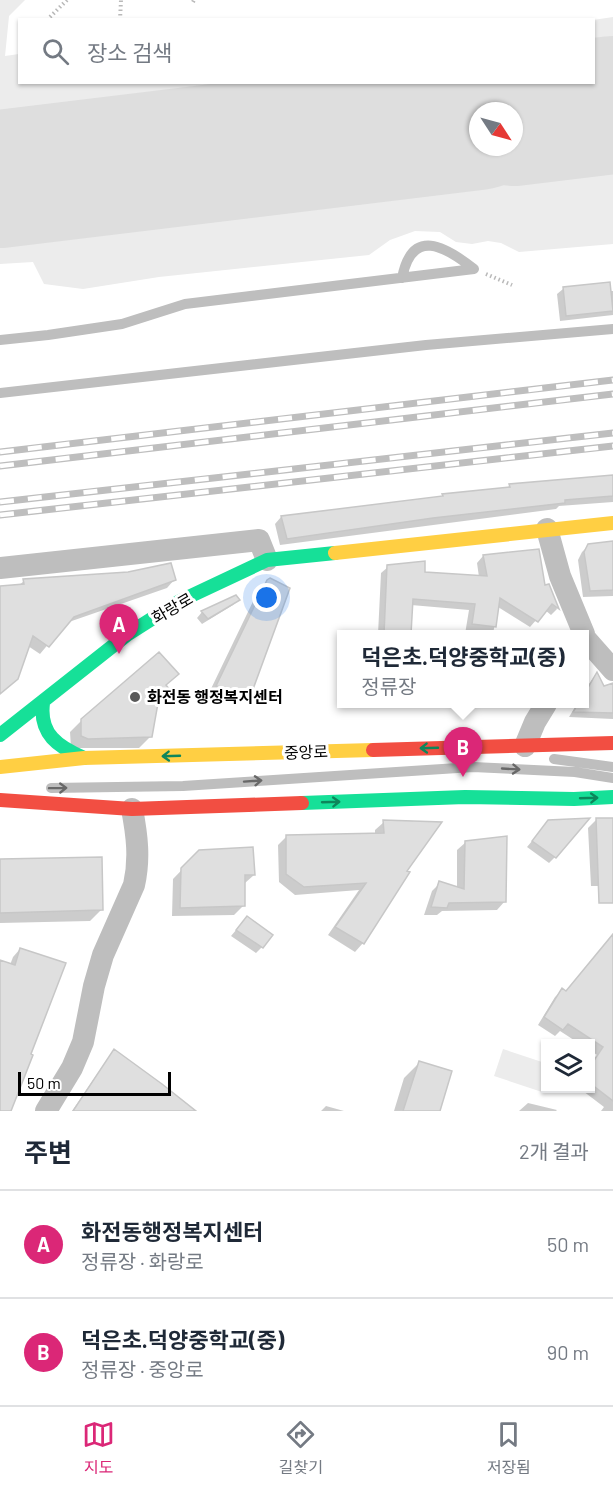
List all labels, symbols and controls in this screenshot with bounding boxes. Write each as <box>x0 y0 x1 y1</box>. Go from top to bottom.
search box <box>18 18 595 84</box>
icon: search <box>39 35 72 68</box>
text: 장소 검색 <box>87 39 172 65</box>
north arrow <box>469 102 523 156</box>
your location <box>252 583 281 612</box>
street label: 화랑로 <box>148 588 196 627</box>
pin: A <box>100 604 138 654</box>
popup <box>337 630 589 708</box>
text: 덕은초.덕양중학교(중) <box>361 643 565 669</box>
text: 정류장 <box>361 674 417 698</box>
place label: 화전동 행정복지센터 <box>147 687 283 706</box>
marker: 화전동 행정복지센터 <box>128 690 142 704</box>
pin: B <box>444 728 482 777</box>
street label: 중앙로 <box>284 741 329 762</box>
one-way arrow <box>419 743 439 754</box>
one-way arrow <box>161 750 181 761</box>
one-way arrow <box>500 763 520 774</box>
one-way arrow <box>243 776 263 787</box>
one-way arrow <box>48 782 68 794</box>
one-way arrow <box>578 793 598 804</box>
one-way arrow <box>321 796 341 807</box>
map controls <box>541 1039 595 1093</box>
button: layers <box>541 1039 595 1093</box>
scale bar <box>18 1069 171 1096</box>
text: 50 m <box>27 1073 61 1092</box>
text: 주변 <box>24 1136 72 1167</box>
text: 2개 결과 <box>519 1139 589 1163</box>
text: 화전동행정복지센터 <box>81 1218 263 1244</box>
text: A <box>37 1232 50 1256</box>
text: 50 m <box>547 1232 589 1256</box>
text: 정류장 · 화랑로 <box>81 1249 204 1273</box>
text: 덕은초.덕양중학교(중) <box>81 1326 284 1352</box>
text: B <box>37 1340 50 1364</box>
text: 90 m <box>547 1340 589 1364</box>
text: 정류장 · 중앙로 <box>81 1357 204 1381</box>
tab: 지도 <box>82 1418 115 1478</box>
tab: 길찾기 <box>279 1418 323 1478</box>
tab: 저장됨 <box>487 1418 531 1478</box>

